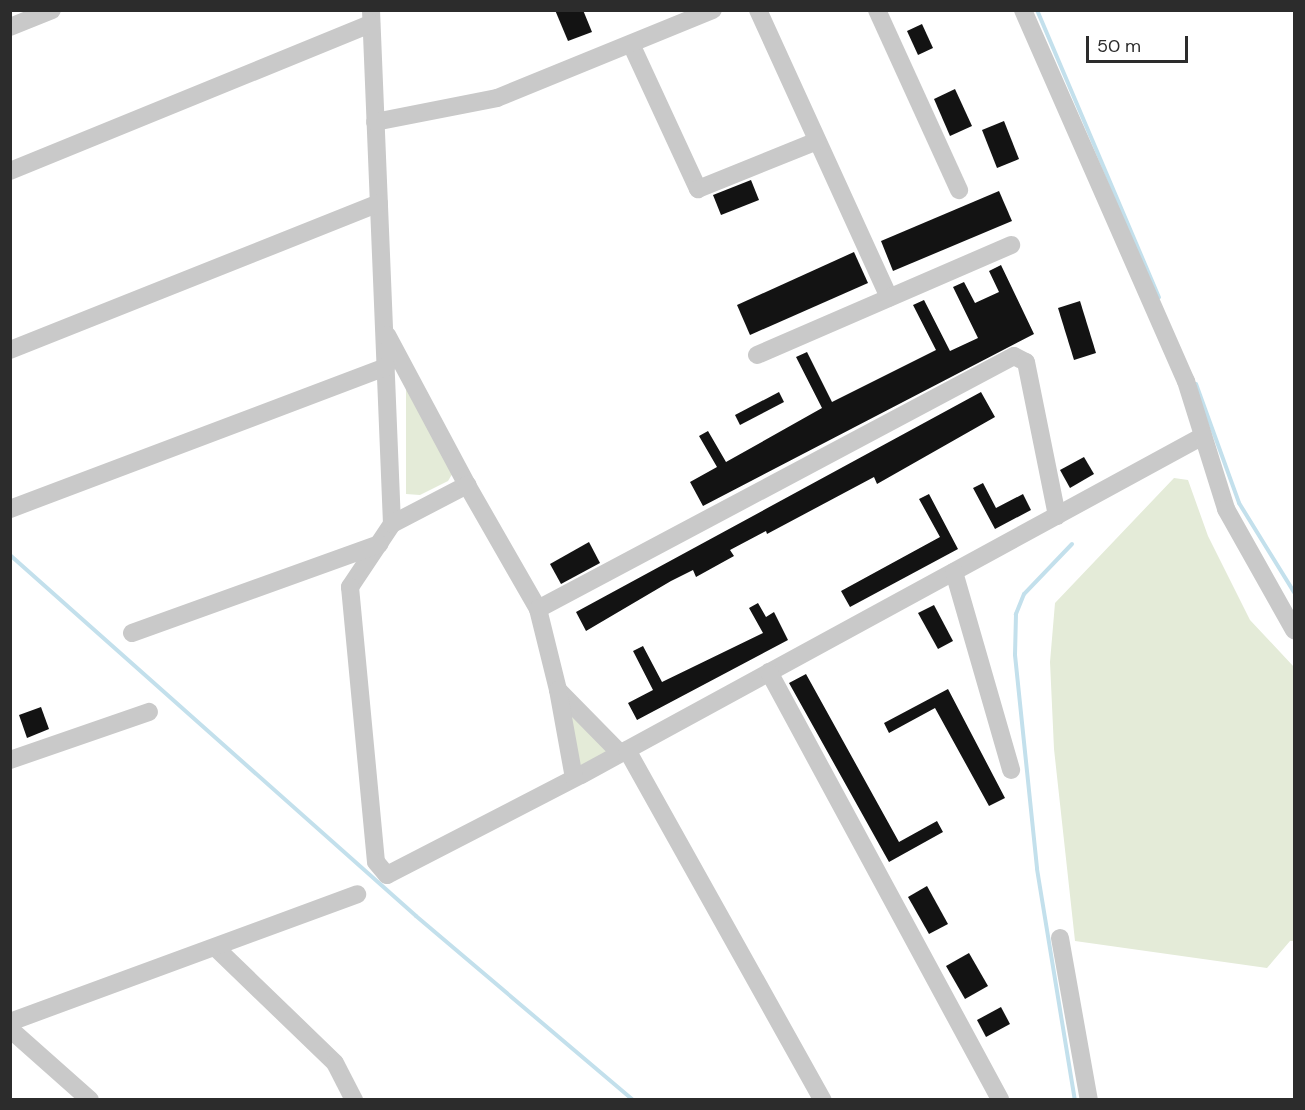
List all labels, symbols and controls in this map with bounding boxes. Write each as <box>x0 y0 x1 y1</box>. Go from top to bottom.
scale bar <box>1089 24 1191 62</box>
text: 50 m <box>1097 34 1141 58</box>

